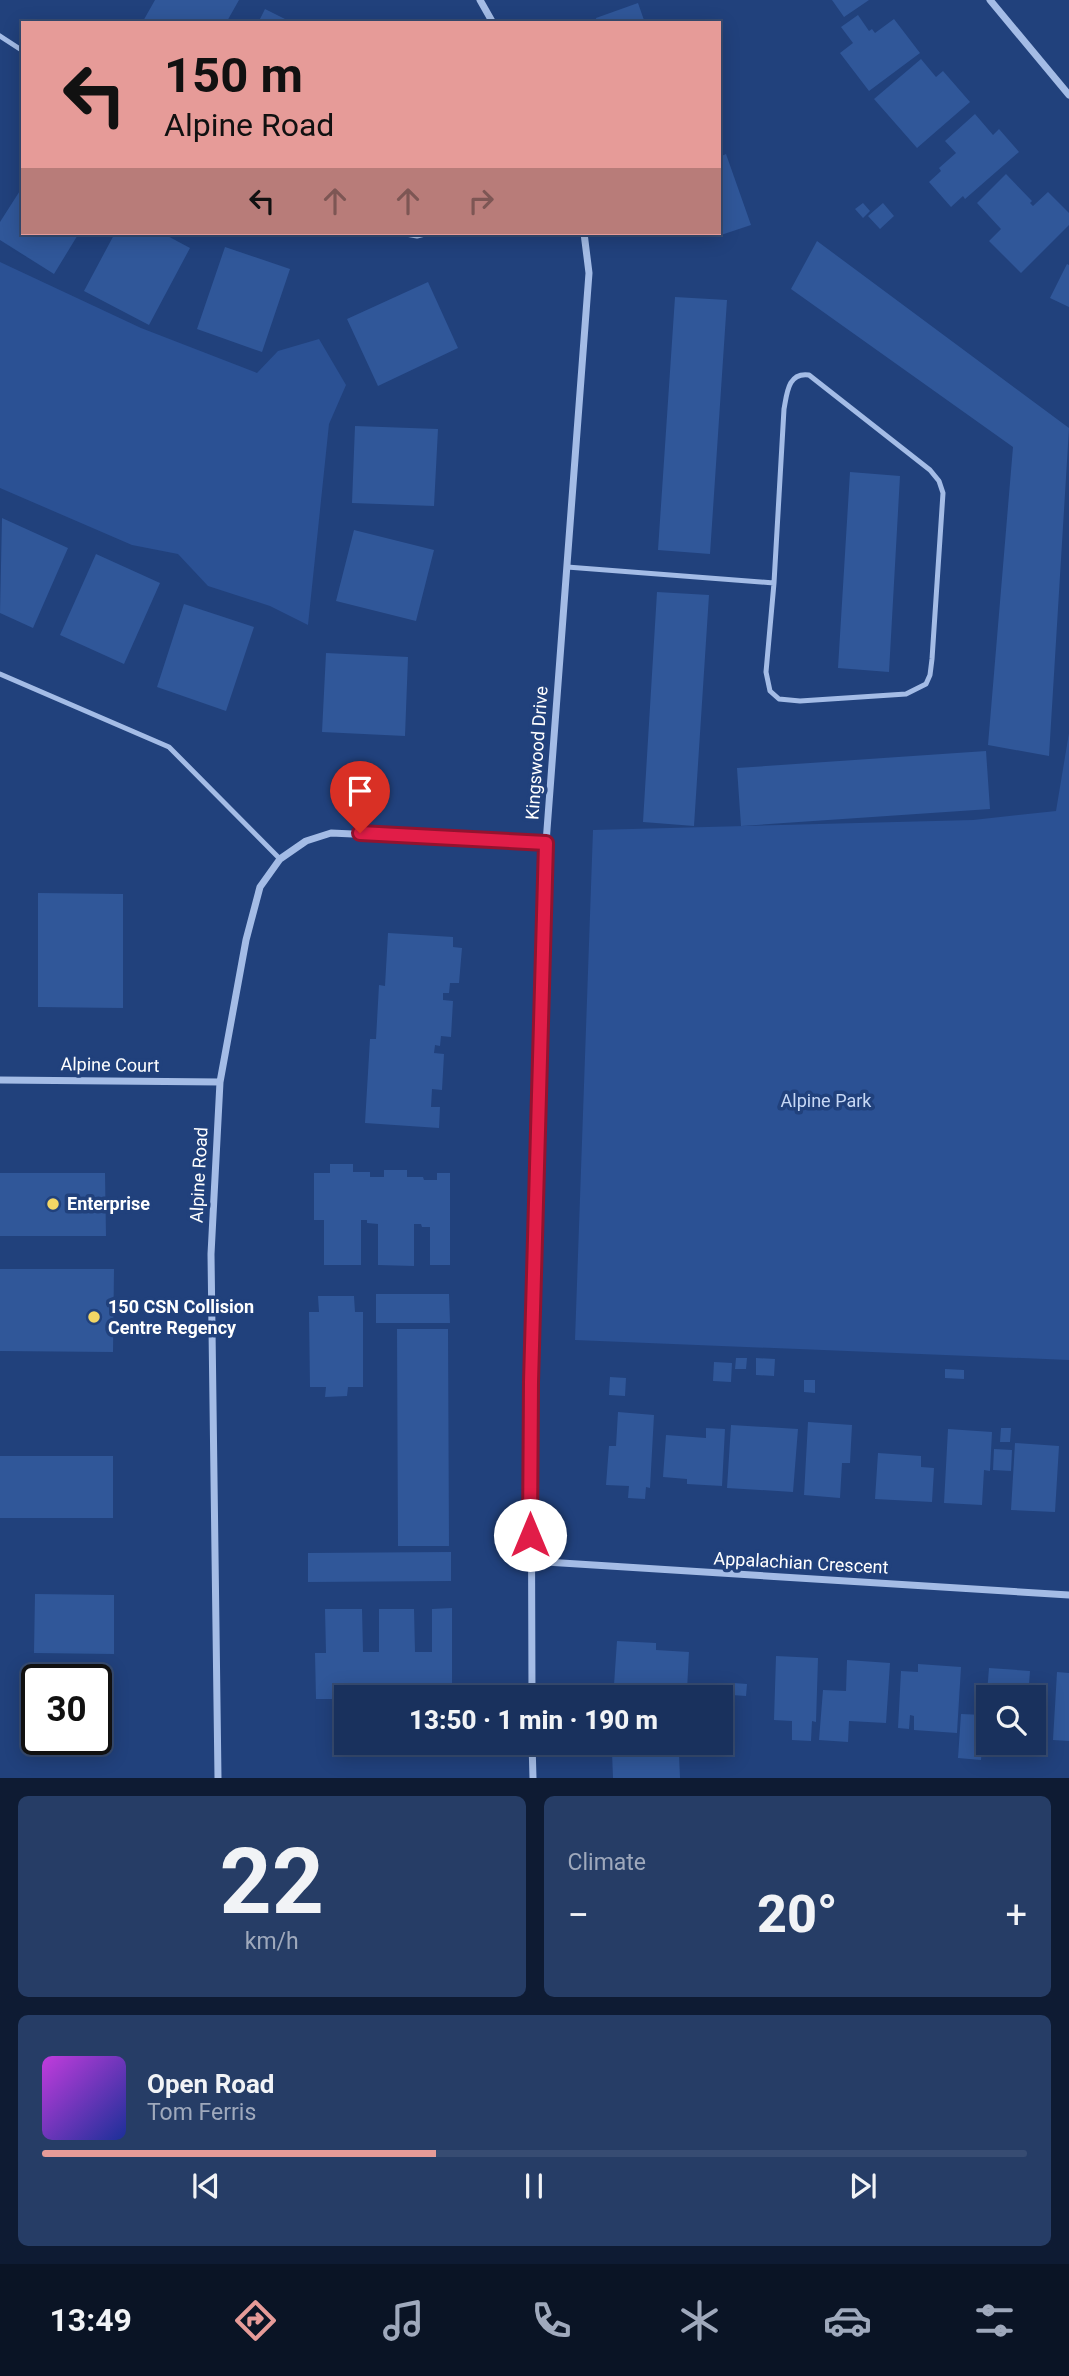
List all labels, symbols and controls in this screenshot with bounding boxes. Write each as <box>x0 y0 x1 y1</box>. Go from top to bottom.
text: 150 m <box>164 47 303 104</box>
icon: left <box>49 49 140 140</box>
text: Alpine Road <box>164 106 334 144</box>
icon: left <box>243 182 281 220</box>
icon: ahead <box>316 182 354 220</box>
icon: ahead <box>389 182 427 220</box>
icon: right <box>462 182 500 220</box>
street label: Kingswood Drive <box>521 685 552 821</box>
pin <box>330 761 390 833</box>
icon: arrive <box>341 772 379 810</box>
street label: Alpine Court <box>60 1053 160 1076</box>
park label: Alpine Park <box>781 1090 872 1111</box>
street label: Alpine Road <box>186 1127 211 1223</box>
place label: Enterprise <box>67 1193 150 1214</box>
marker: Enterprise <box>45 1196 61 1212</box>
place label: 150 CSN Collision Centre Regency <box>108 1296 254 1338</box>
marker: 150 CSN Collision Centre Regency <box>86 1309 102 1325</box>
position arrow <box>493 1498 567 1572</box>
street label: Appalachian Crescent <box>713 1547 889 1578</box>
speed limit sign: 30 <box>21 1664 112 1755</box>
map controls <box>976 1685 1046 1755</box>
button: search <box>976 1685 1046 1755</box>
text: 13:50 · 1 min · 190 m <box>409 1705 658 1735</box>
text: 22 <box>220 1829 324 1935</box>
text: Climate <box>568 1849 646 1876</box>
text: 20° <box>757 1884 838 1945</box>
text: − <box>568 1893 589 1937</box>
text: + <box>1005 1893 1027 1937</box>
text: km/h <box>245 1928 299 1955</box>
text: Open Road <box>147 2069 275 2099</box>
text: Tom Ferris <box>147 2099 256 2126</box>
icon: previous <box>187 2167 225 2205</box>
icon: pause <box>515 2167 553 2205</box>
icon: next <box>844 2167 882 2205</box>
icon: directions <box>231 2296 280 2345</box>
icon: music <box>379 2296 428 2345</box>
icon: phone <box>527 2296 576 2345</box>
icon: climate <box>675 2296 724 2345</box>
icon: car <box>823 2296 872 2345</box>
icon: filters <box>970 2296 1019 2345</box>
text: 13:49 <box>49 2301 132 2339</box>

